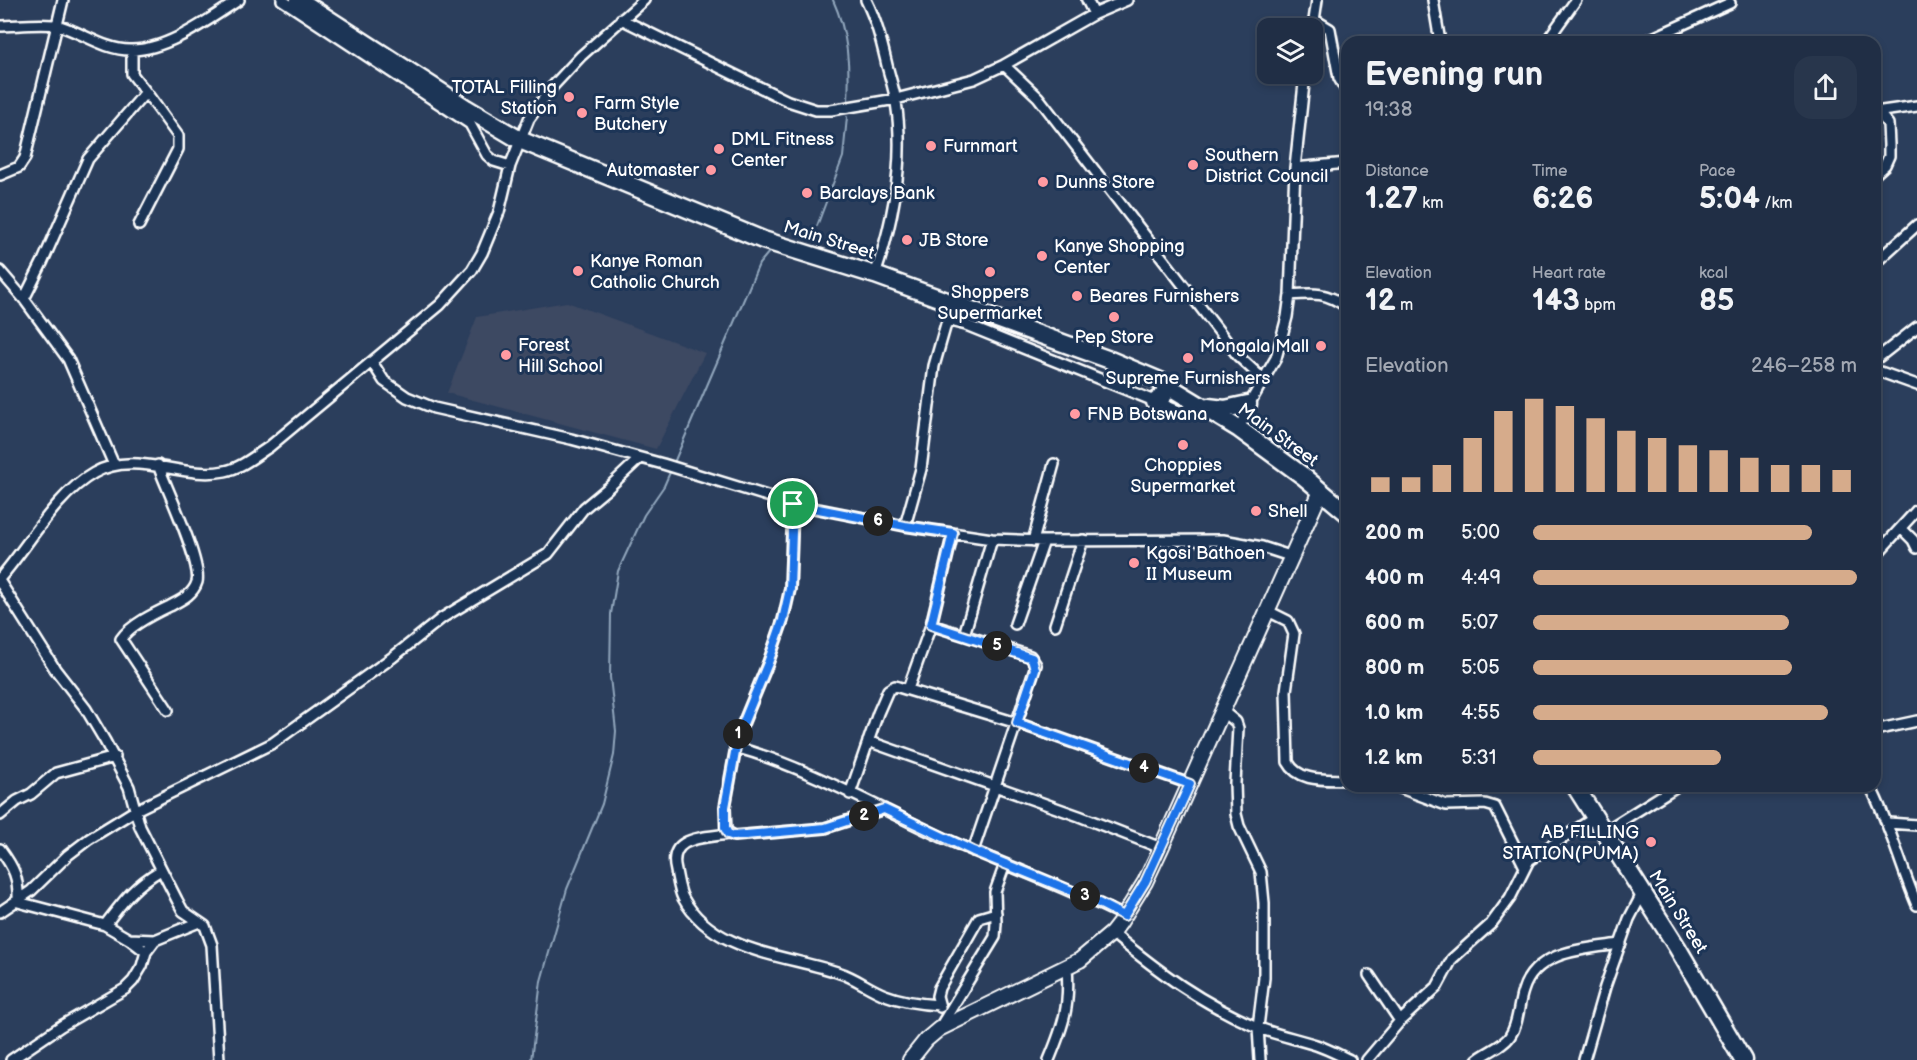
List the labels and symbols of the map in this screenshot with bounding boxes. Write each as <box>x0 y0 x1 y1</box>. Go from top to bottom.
place label: TOTAL Filling Station <box>452 77 557 119</box>
marker: TOTAL Filling Station <box>562 90 576 104</box>
place label: Farm Style Butchery <box>594 93 680 135</box>
marker: Farm Style Butchery <box>575 106 589 120</box>
place label: DML Fitness Center <box>731 129 834 171</box>
place label: Furnmart <box>943 136 1018 157</box>
marker: Furnmart <box>924 139 938 153</box>
marker: DML Fitness Center <box>712 142 726 156</box>
place label: Southern District Council <box>1205 145 1328 187</box>
marker: Southern District Council <box>1186 158 1200 172</box>
place label: Automaster <box>607 160 699 181</box>
marker: Automaster <box>704 163 718 177</box>
place label: Dunns Store <box>1055 172 1155 193</box>
marker: Dunns Store <box>1036 175 1050 189</box>
place label: Barclays Bank <box>819 183 935 204</box>
marker: Barclays Bank <box>800 186 814 200</box>
street label: Main Street <box>781 216 877 264</box>
place label: JB Store <box>919 230 989 251</box>
marker: JB Store <box>900 233 914 247</box>
place label: Kanye Shopping Center <box>1054 236 1185 278</box>
marker: Kanye Shopping Center <box>1035 249 1049 263</box>
place label: Kanye Roman Catholic Church <box>590 251 720 293</box>
marker: Kanye Roman Catholic Church <box>571 264 585 278</box>
marker: Shoppers Supermarket <box>983 265 997 279</box>
place label: Shoppers Supermarket <box>938 282 1043 324</box>
place label: Beares Furnishers <box>1089 286 1239 307</box>
marker: Beares Furnishers <box>1070 289 1084 303</box>
marker: Pep Store <box>1107 310 1121 324</box>
place label: Pep Store <box>1074 327 1154 348</box>
place label: Forest Hill School <box>518 335 603 377</box>
place label: Mongala Mall <box>1200 336 1309 357</box>
marker: Mongala Mall <box>1314 339 1328 353</box>
marker: Forest Hill School <box>499 348 513 362</box>
marker: Supreme Furnishers <box>1181 351 1195 365</box>
place label: Supreme Furnishers <box>1106 368 1271 389</box>
street label: Main Street <box>1234 399 1323 471</box>
place label: FNB Botswana <box>1087 404 1207 425</box>
marker: FNB Botswana <box>1068 407 1082 421</box>
marker: Choppies Supermarket <box>1176 438 1190 452</box>
place label: Choppies Supermarket <box>1131 455 1236 497</box>
pin <box>767 478 818 529</box>
place label: Shell <box>1268 501 1308 522</box>
marker: Shell <box>1249 504 1263 518</box>
pin: 6 <box>863 506 893 536</box>
place label: Kgosi Bathoen II Museum <box>1146 543 1265 585</box>
marker: Kgosi Bathoen II Museum <box>1127 556 1141 570</box>
pin: 5 <box>982 631 1012 661</box>
pin: 1 <box>723 719 753 749</box>
pin: 4 <box>1129 753 1159 783</box>
pin: 2 <box>849 801 879 831</box>
place label: AB FILLING STATION(PUMA) <box>1502 822 1639 864</box>
marker: AB FILLING STATION(PUMA) <box>1644 835 1658 849</box>
street label: Main Street <box>1644 867 1712 958</box>
pin: 3 <box>1070 881 1100 911</box>

